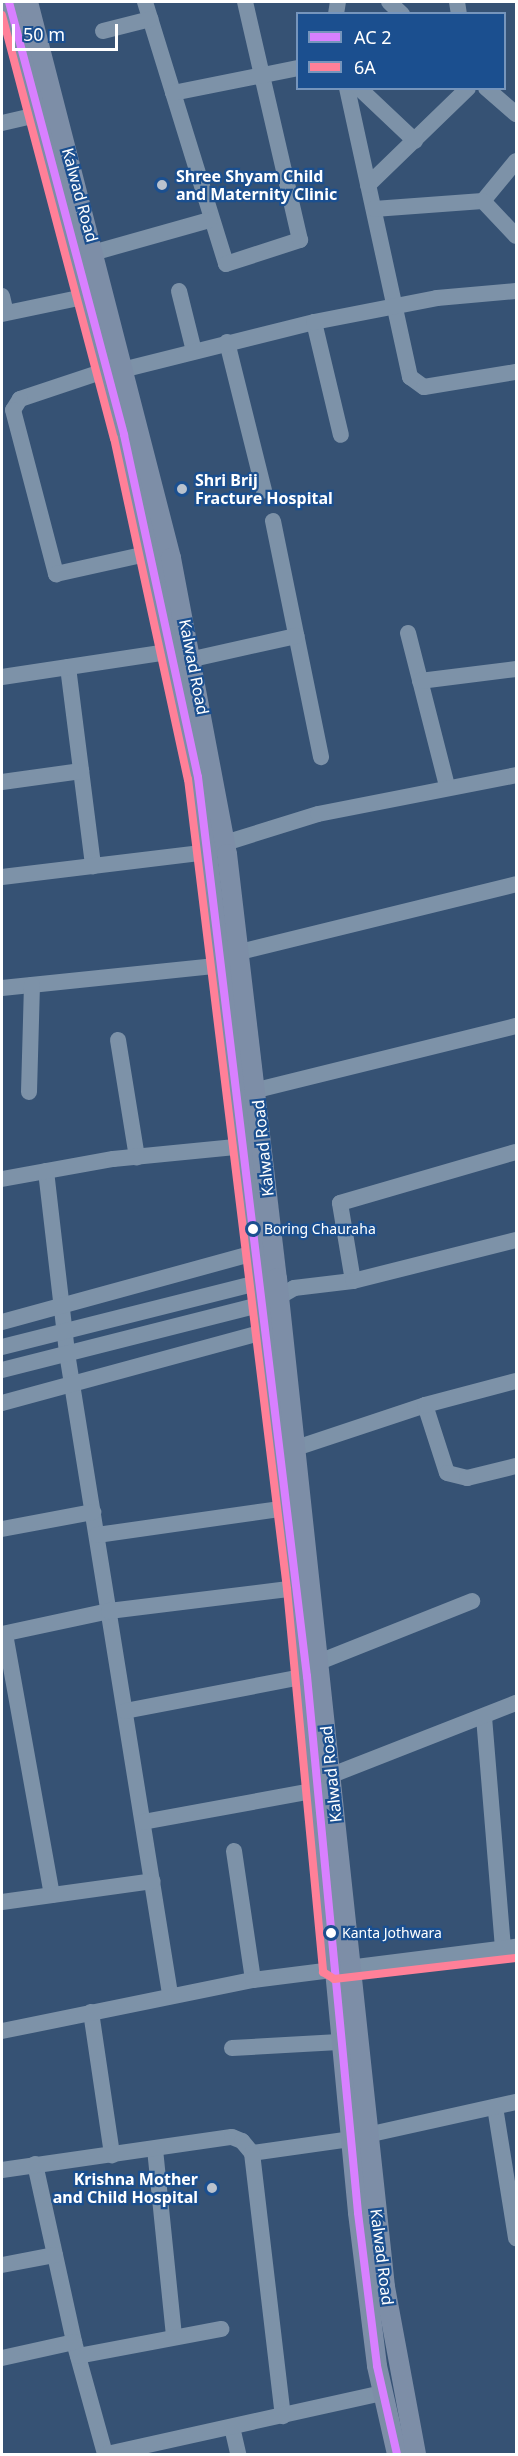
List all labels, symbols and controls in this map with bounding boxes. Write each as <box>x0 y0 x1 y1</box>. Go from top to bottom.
scale bar <box>15 12 122 50</box>
legend <box>296 12 506 90</box>
text: 50 m <box>23 22 65 46</box>
text: AC 2 <box>354 25 392 49</box>
text: 6A <box>354 55 376 79</box>
street label: Kalwad Road <box>58 146 102 244</box>
place label: Shree Shyam Child and Maternity Clinic <box>176 166 337 204</box>
marker: Shree Shyam Child and Maternity Clinic <box>153 176 171 194</box>
place label: Shri Brij Fracture Hospital <box>195 470 333 508</box>
marker: Shri Brij Fracture Hospital <box>173 480 191 498</box>
street label: Kalwad Road <box>175 618 213 716</box>
street label: Kalwad Road <box>248 1099 278 1197</box>
place label: Boring Chauraha <box>264 1221 376 1237</box>
marker: Boring Chauraha <box>247 1223 259 1235</box>
street label: Kalwad Road <box>316 1725 346 1823</box>
place label: Kanta Jothwara <box>342 1925 442 1941</box>
marker: Kanta Jothwara <box>325 1927 337 1939</box>
place label: Krishna Mother and Child Hospital <box>53 2169 198 2207</box>
marker: Krishna Mother and Child Hospital <box>203 2179 221 2197</box>
street label: Kalwad Road <box>367 2208 397 2306</box>

